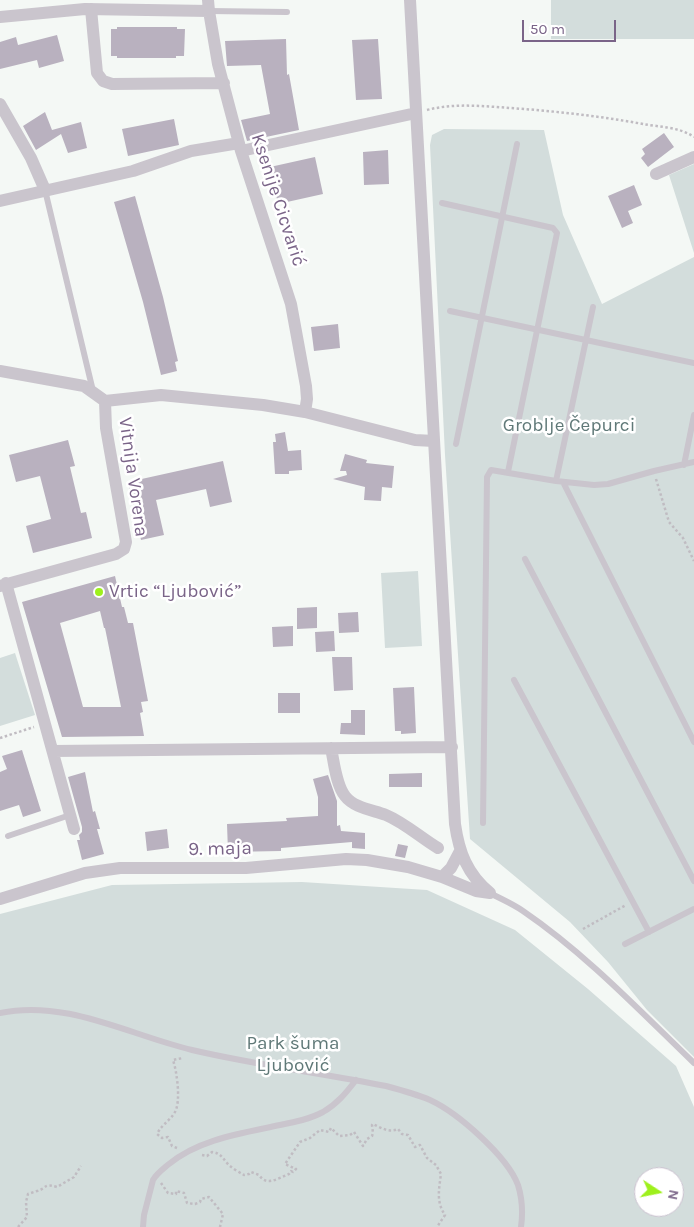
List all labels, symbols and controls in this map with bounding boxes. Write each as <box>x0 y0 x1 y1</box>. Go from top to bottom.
scale bar <box>524 10 618 42</box>
text: 50 m <box>530 20 565 38</box>
street label: Ksenije Cicvarić <box>246 131 310 269</box>
park label: Groblje Čepurci <box>503 415 635 437</box>
street label: Vitnija Vorena <box>113 416 153 538</box>
place label: Vrtic “Ljubović” <box>109 581 242 603</box>
marker: Vrtic “Ljubović” <box>93 586 105 598</box>
street label: 9. maja <box>188 837 252 861</box>
park label: Park šuma Ljubović <box>247 1033 339 1077</box>
north arrow <box>634 1167 684 1217</box>
text: N <box>664 1188 683 1201</box>

